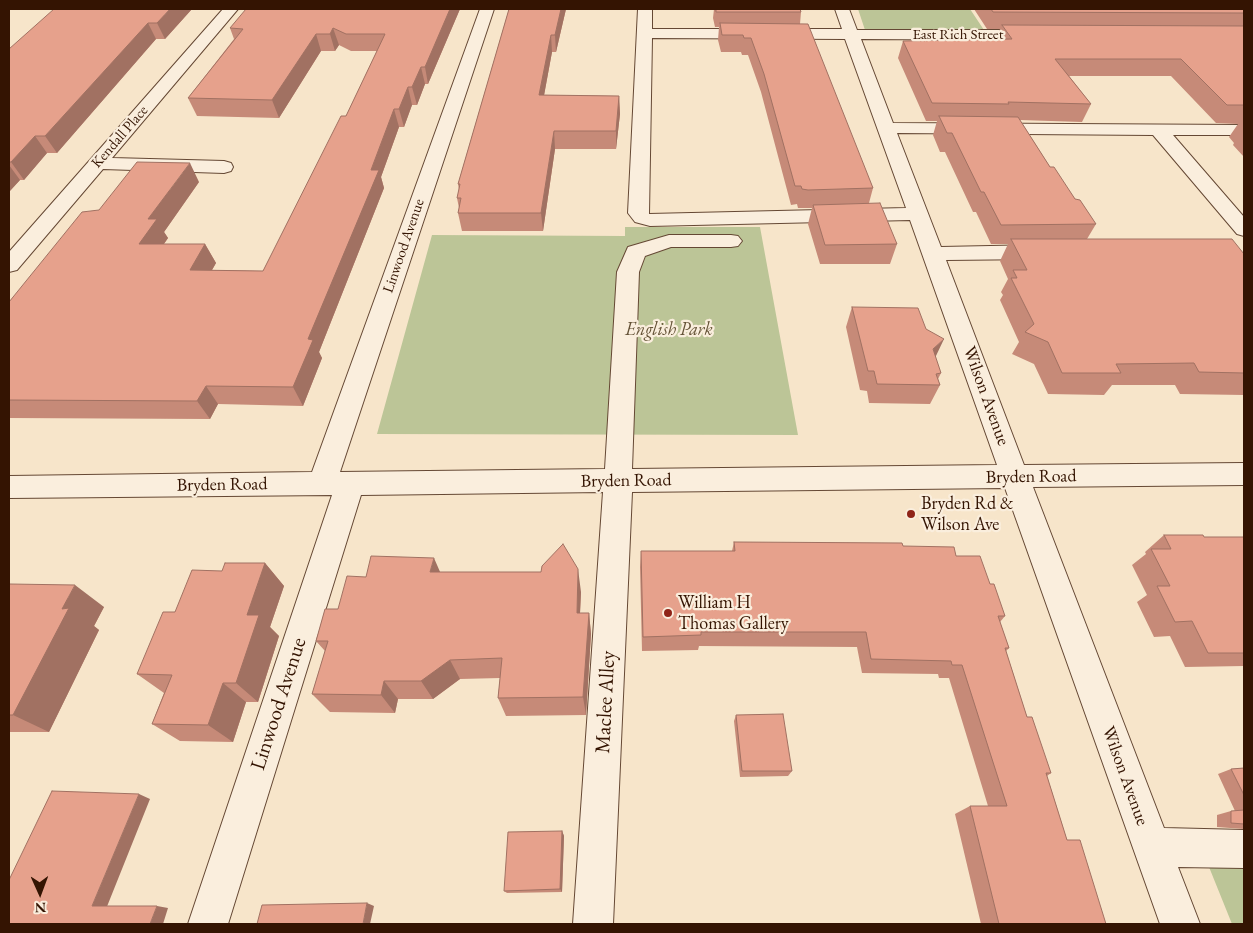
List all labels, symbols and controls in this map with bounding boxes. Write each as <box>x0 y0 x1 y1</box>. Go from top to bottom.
street label: East Rich Street <box>913 26 1003 44</box>
street label: Kendall Place <box>88 102 152 172</box>
street label: Linwood Avenue <box>379 197 429 295</box>
park label: English Park <box>625 319 713 341</box>
street label: Wilson Avenue <box>958 343 1014 449</box>
street label: Bryden Road <box>985 465 1077 489</box>
street label: Bryden Road <box>580 469 672 493</box>
street label: Bryden Road <box>176 473 268 497</box>
place label: Bryden Rd & Wilson Ave <box>921 493 1013 536</box>
marker: Bryden Rd & Wilson Ave <box>905 508 917 520</box>
place label: William H Thomas Gallery <box>678 592 789 634</box>
marker: William H Thomas Gallery <box>662 607 674 619</box>
street label: Linwood Avenue <box>246 635 312 773</box>
street label: Maclee Alley <box>591 650 621 754</box>
street label: Wilson Avenue <box>1097 723 1153 829</box>
north arrow <box>15 868 65 918</box>
text: N <box>35 899 47 917</box>

